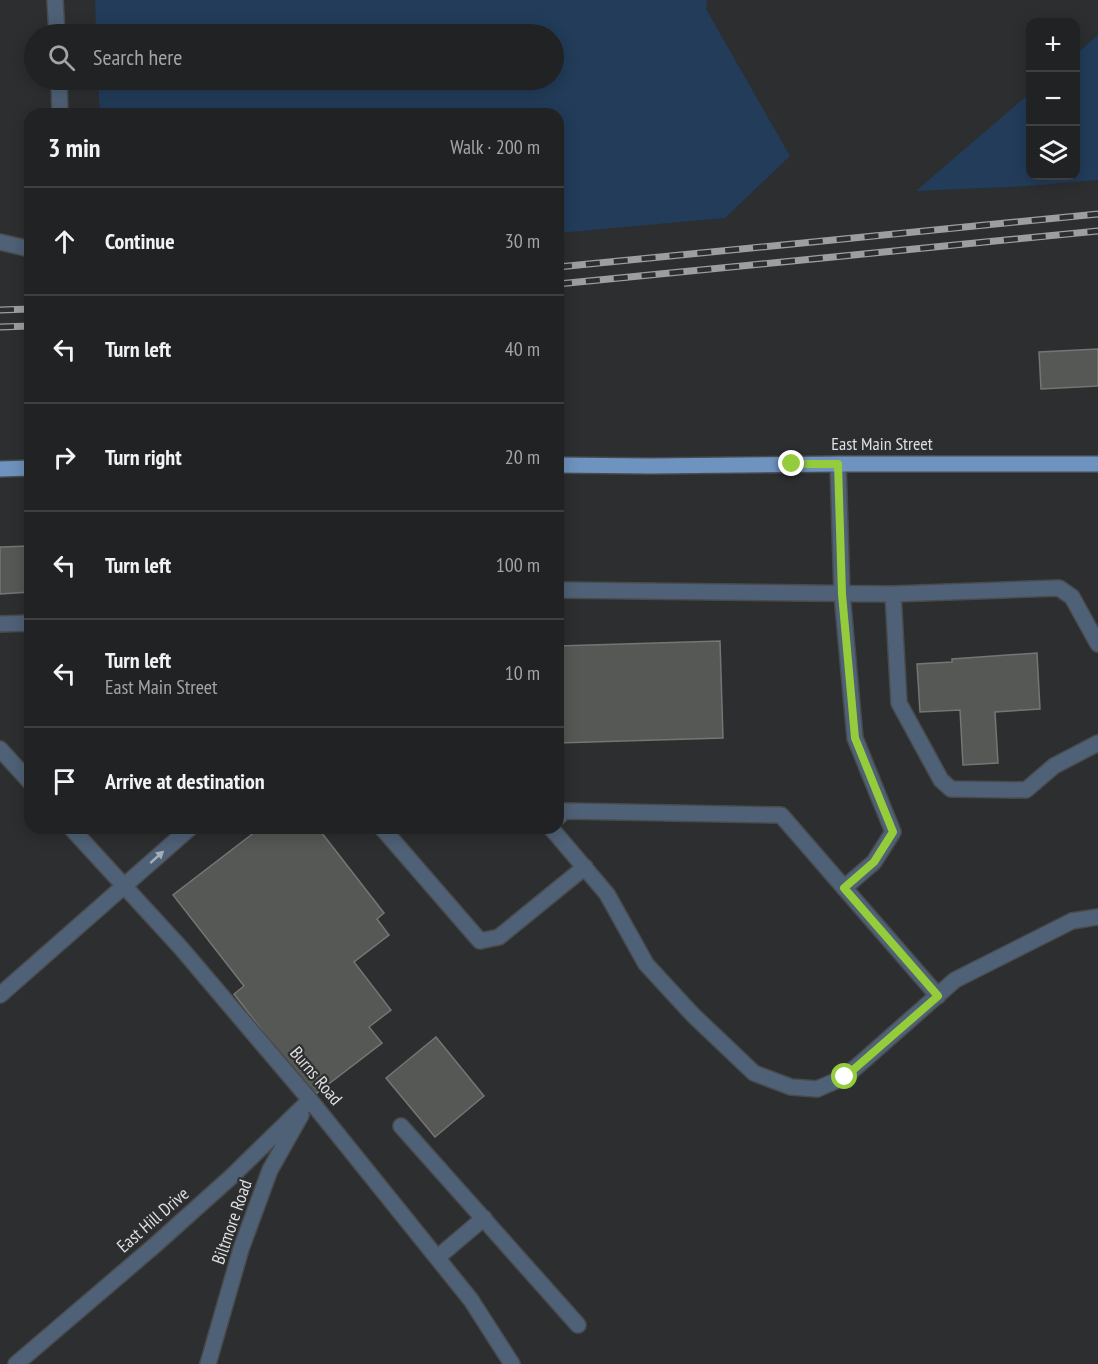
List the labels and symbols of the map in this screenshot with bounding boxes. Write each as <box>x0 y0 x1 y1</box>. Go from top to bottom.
street label: East Main Street <box>831 432 933 455</box>
route end <box>778 450 804 476</box>
one-way arrow <box>149 851 164 864</box>
street label: Burns Road <box>285 1042 348 1110</box>
route start <box>831 1063 857 1089</box>
street label: Biltmore Road <box>206 1177 257 1267</box>
street label: East Hill Drive <box>112 1182 194 1257</box>

